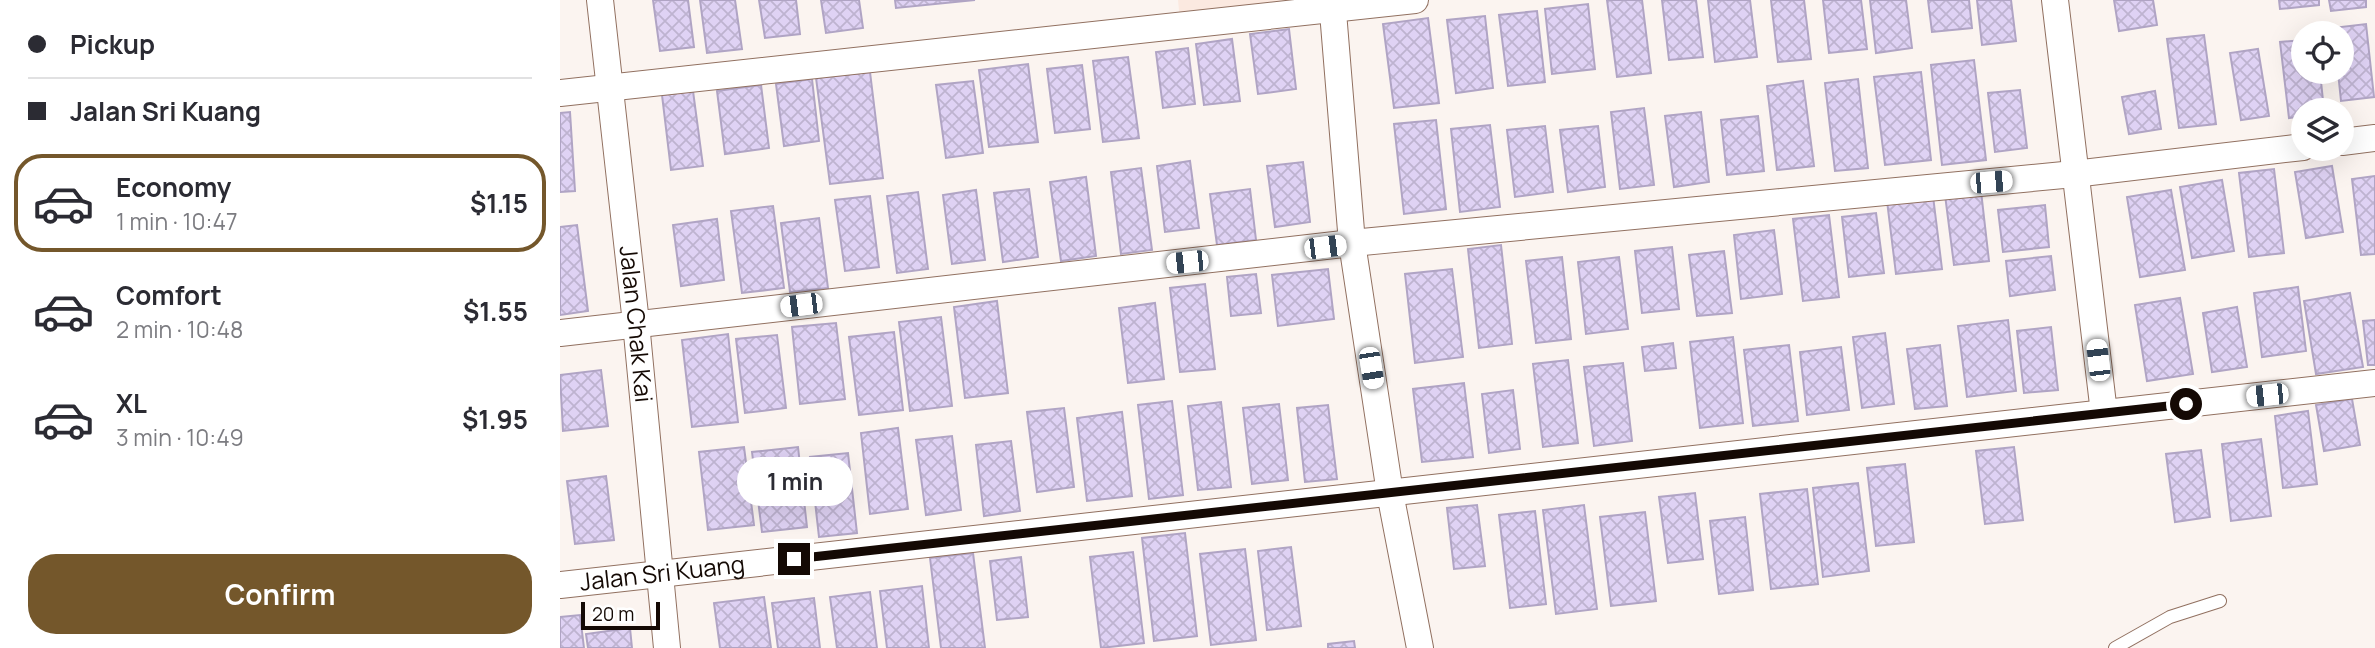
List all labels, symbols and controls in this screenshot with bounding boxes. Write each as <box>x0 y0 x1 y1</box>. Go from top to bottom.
map controls <box>2291 21 2354 161</box>
button: locate <box>2291 21 2354 84</box>
text: Pickup <box>70 26 155 62</box>
text: Jalan Sri Kuang <box>70 93 261 129</box>
button: layers <box>2291 98 2354 161</box>
text: Economy <box>116 169 231 205</box>
car <box>1970 170 2013 194</box>
icon: car <box>32 172 95 235</box>
text: $1.15 <box>470 185 528 221</box>
text: 1 min · 10:47 <box>116 205 238 237</box>
car <box>1303 234 1348 260</box>
street label: Jalan Chak Kai <box>612 244 661 404</box>
car <box>1166 249 1209 275</box>
text: Comfort <box>116 277 222 313</box>
icon: car <box>32 280 95 343</box>
car <box>779 292 824 318</box>
text: $1.55 <box>463 293 528 329</box>
text: 2 min · 10:48 <box>116 313 243 345</box>
car <box>2086 338 2111 382</box>
car <box>1358 346 1385 390</box>
car <box>2246 382 2289 408</box>
text: XL <box>116 385 147 421</box>
icon: car <box>32 388 95 451</box>
route start <box>2170 388 2202 420</box>
text: $1.95 <box>462 401 528 437</box>
text: 3 min · 10:49 <box>116 421 244 453</box>
callout: 1 min <box>736 458 852 506</box>
text: 1 min <box>767 465 823 497</box>
route end <box>778 543 810 575</box>
street label: Jalan Sri Kuang <box>578 547 746 598</box>
button: Confirm <box>28 554 532 634</box>
scale bar <box>581 599 660 631</box>
text: 20 m <box>592 601 634 627</box>

